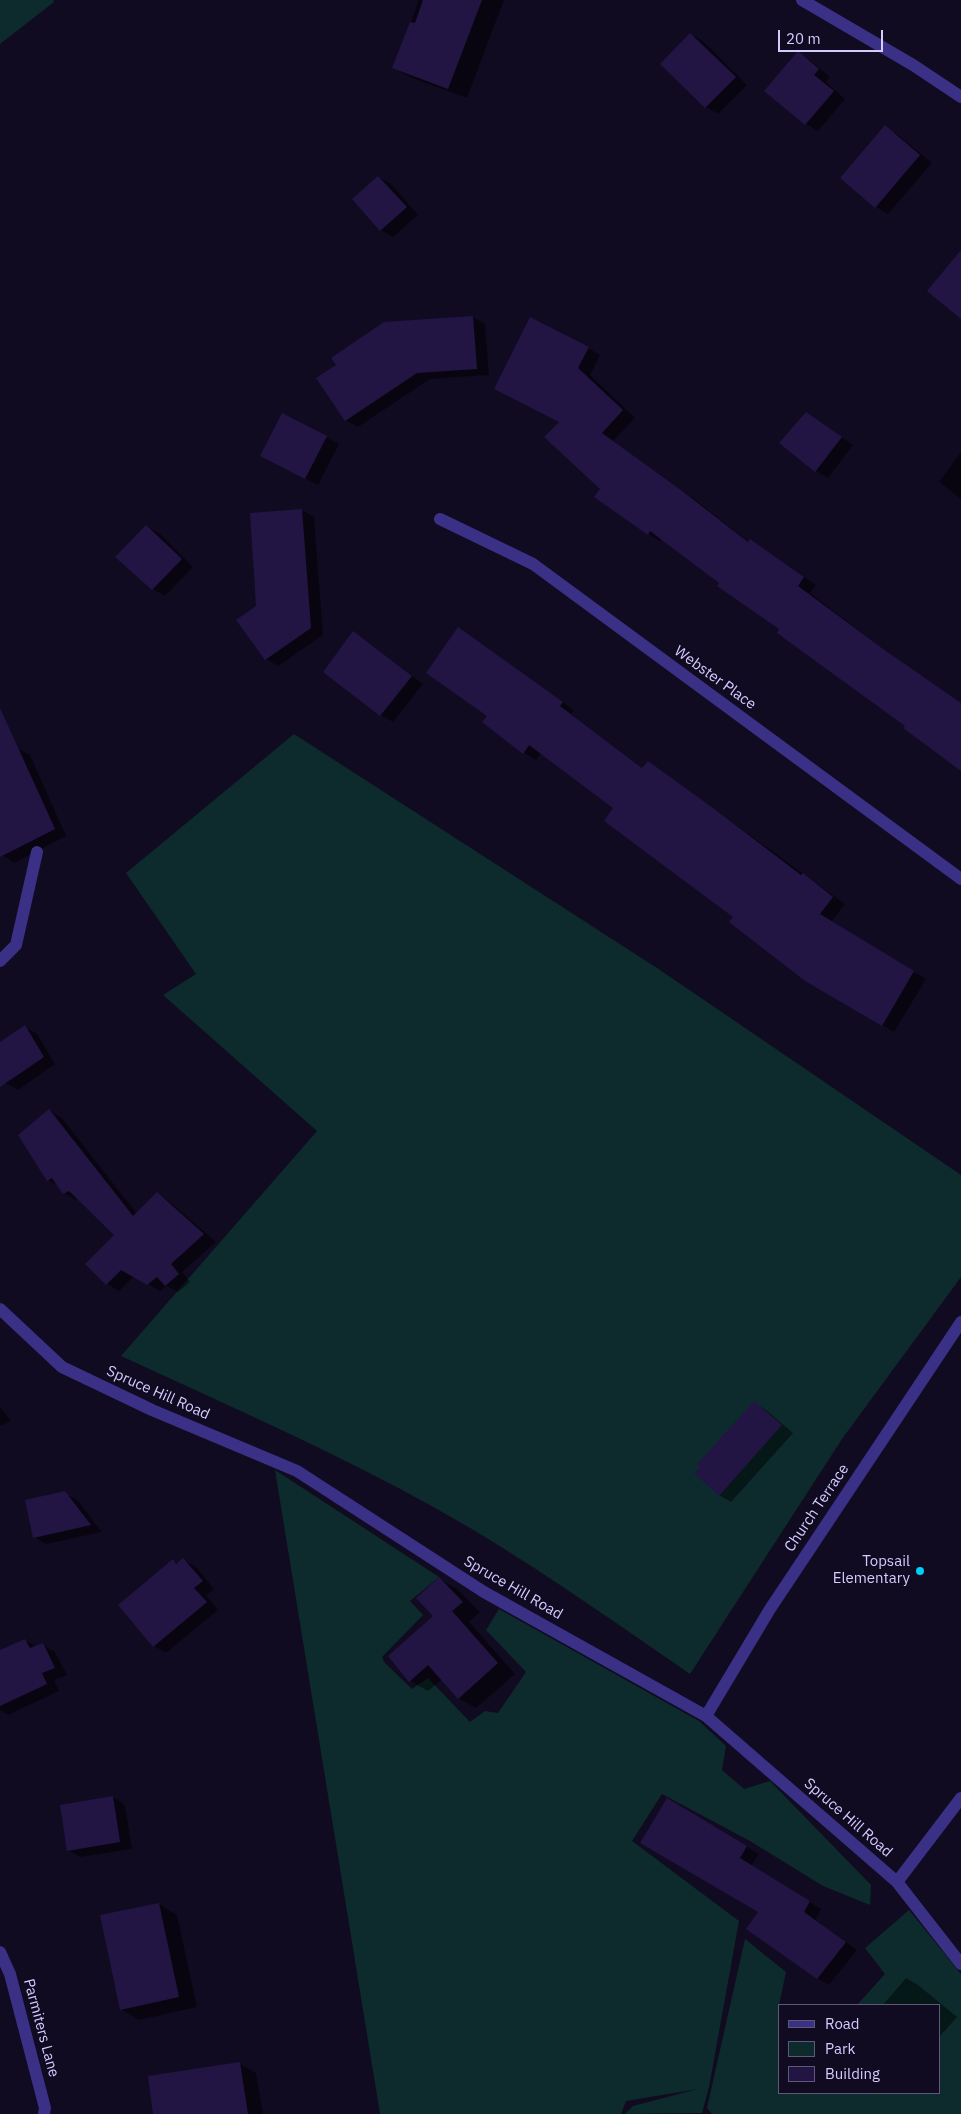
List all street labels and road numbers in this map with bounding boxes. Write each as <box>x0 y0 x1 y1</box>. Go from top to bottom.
street label: Webster Place <box>671 642 759 714</box>
street label: Spruce Hill Road <box>104 1362 212 1424</box>
street label: Church Terrace <box>781 1461 853 1555</box>
street label: Spruce Hill Road <box>460 1552 566 1624</box>
street label: Spruce Hill Road <box>800 1775 896 1861</box>
street label: Parmiters Lane <box>19 1977 63 2079</box>

